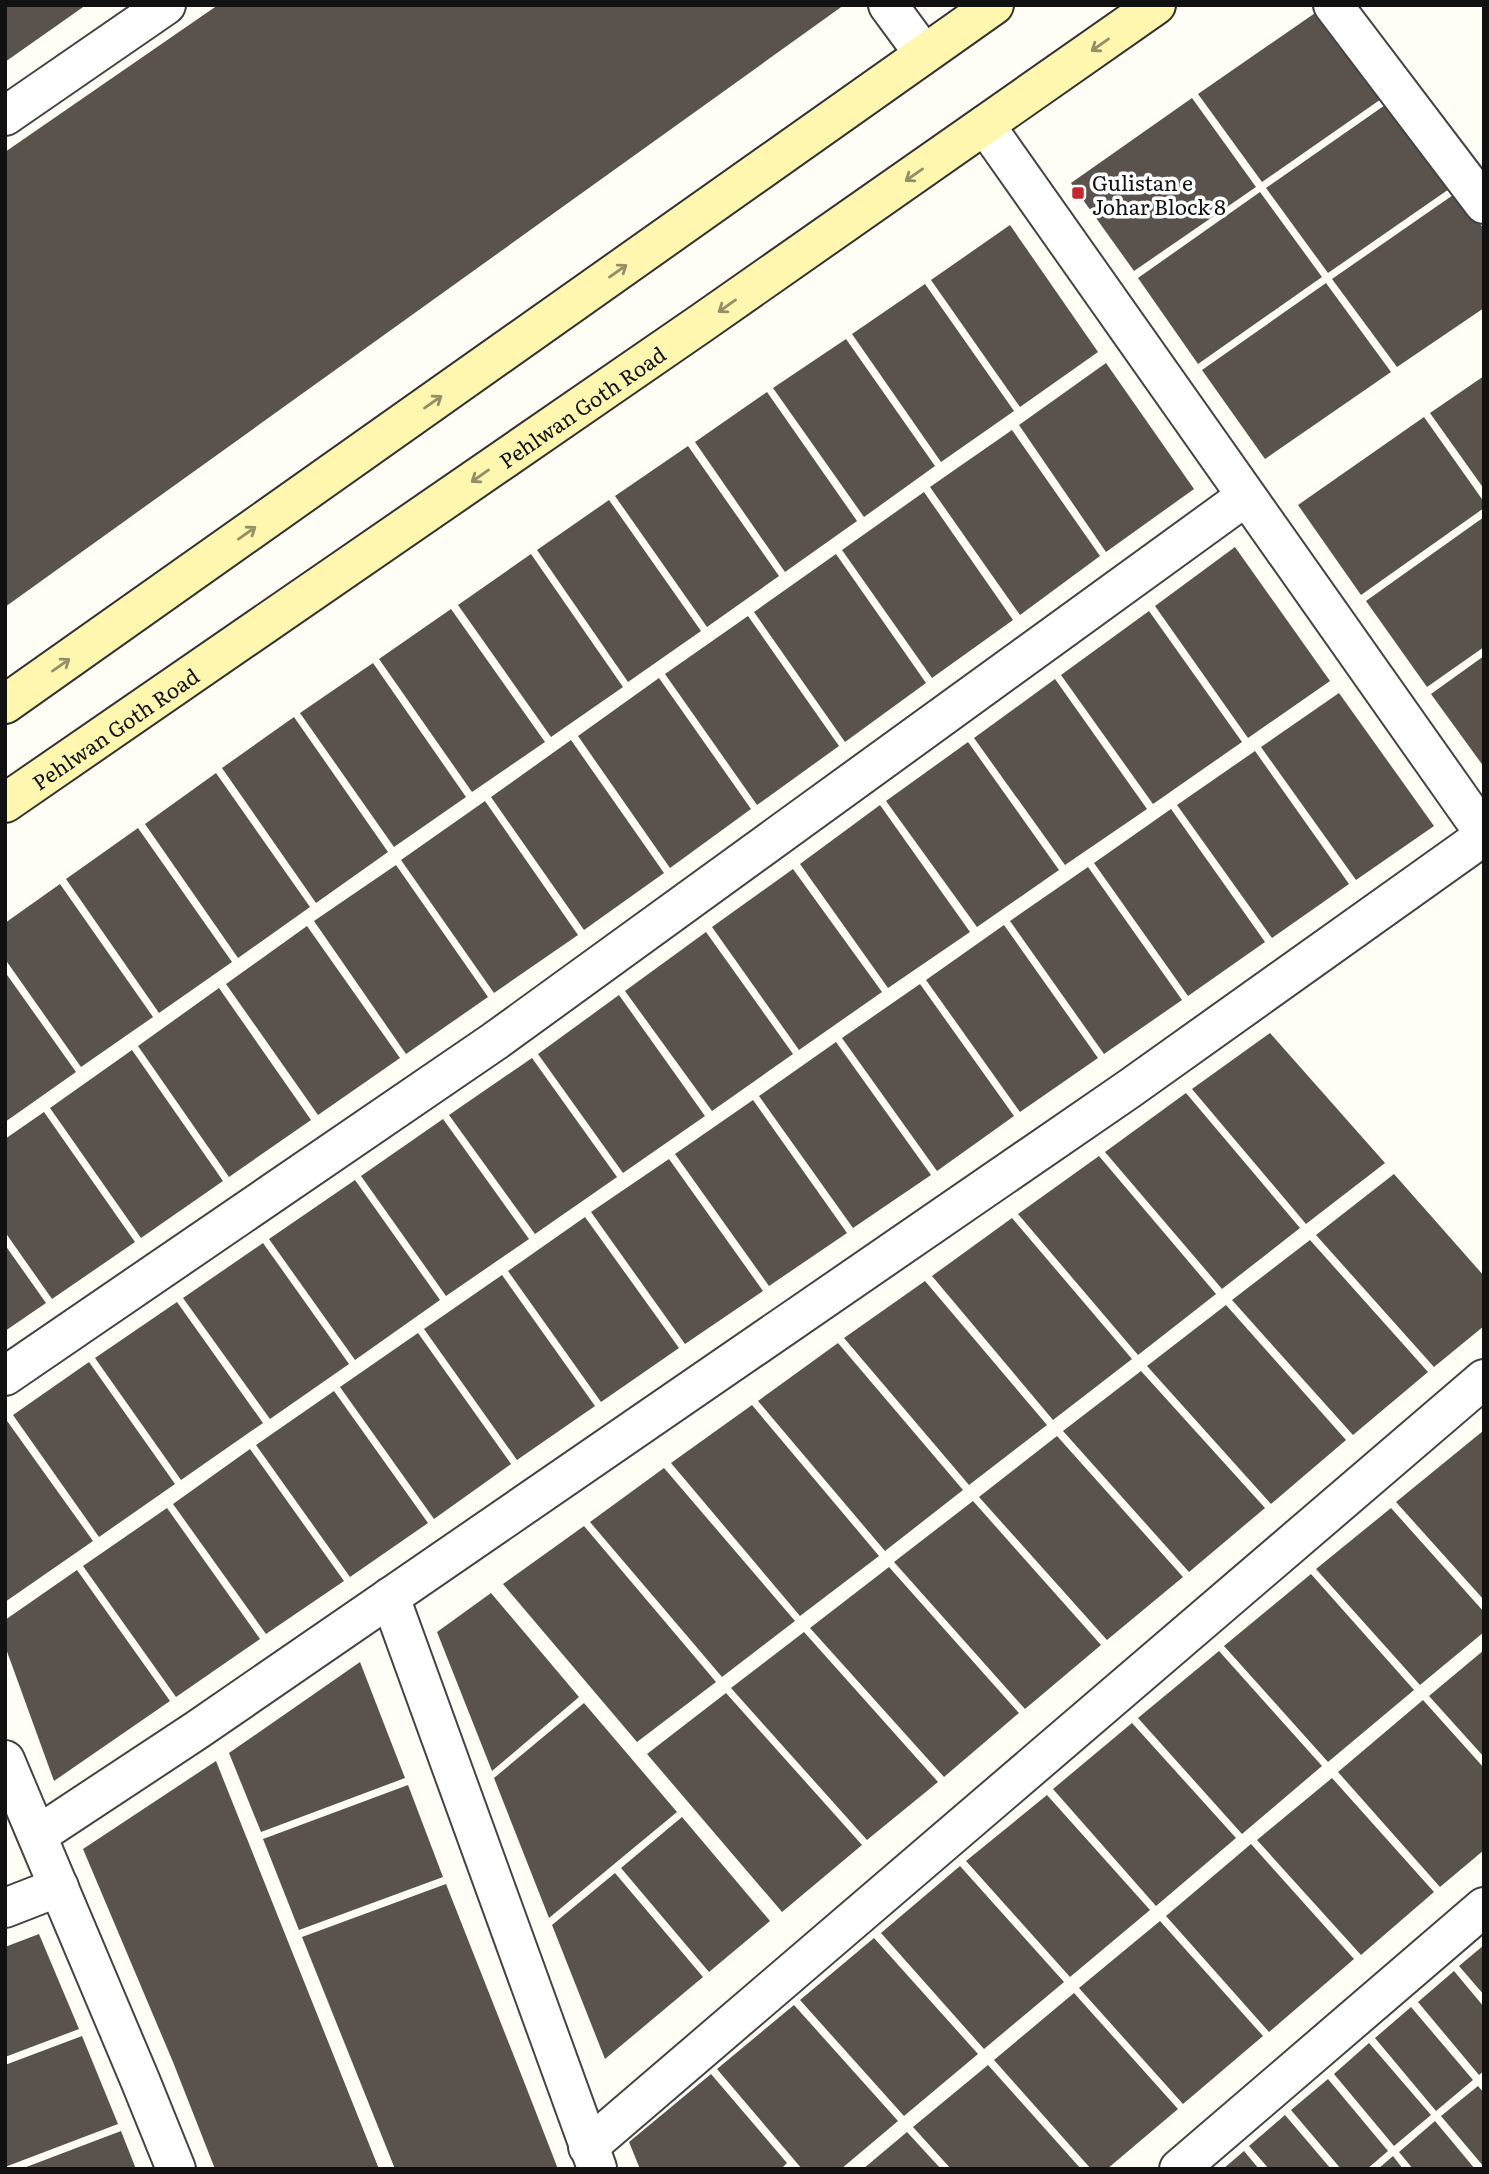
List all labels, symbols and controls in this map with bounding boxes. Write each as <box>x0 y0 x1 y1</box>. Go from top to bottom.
one-way arrow <box>1091 37 1110 52</box>
place label: Gulistan e Johar Block 8 <box>1092 166 1226 221</box>
one-way arrow <box>905 168 924 182</box>
marker: Gulistan e Johar Block 8 <box>1070 185 1086 201</box>
one-way arrow <box>608 264 627 278</box>
one-way arrow <box>718 299 737 313</box>
street label: Pehlwan Goth Road <box>492 337 671 474</box>
one-way arrow <box>423 395 442 409</box>
one-way arrow <box>470 470 490 484</box>
one-way arrow <box>237 526 256 541</box>
one-way arrow <box>51 658 70 672</box>
street label: Pehlwan Goth Road <box>25 659 204 796</box>

